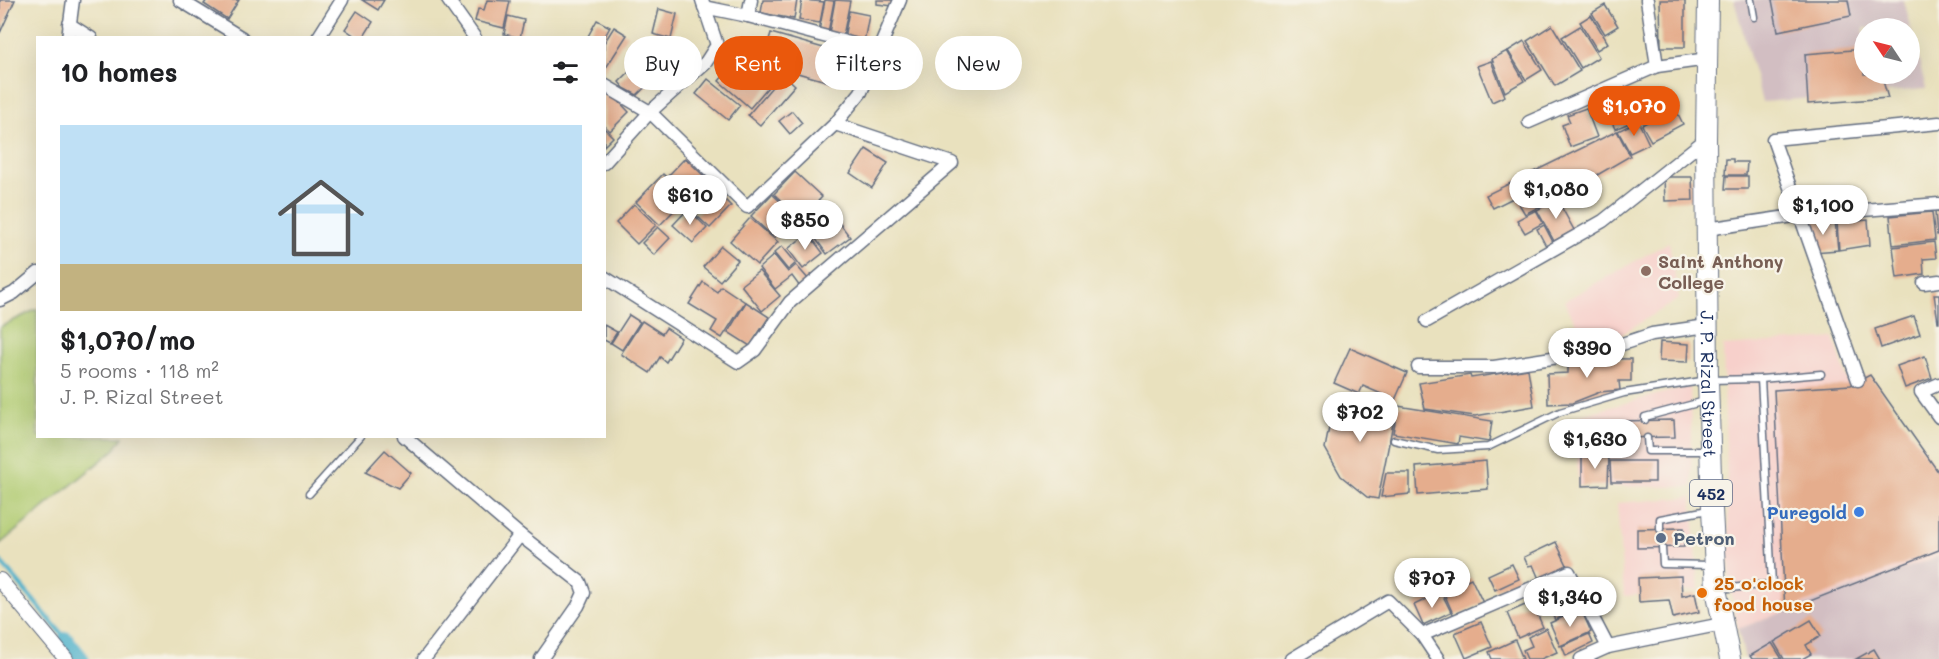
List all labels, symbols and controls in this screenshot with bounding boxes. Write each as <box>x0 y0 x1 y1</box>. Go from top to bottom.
north arrow <box>1854 18 1920 84</box>
map controls <box>1854 18 1920 84</box>
chip: Buy <box>624 36 702 90</box>
chip: Rent <box>714 36 803 90</box>
chip: Filters <box>815 36 923 90</box>
chip: New <box>935 36 1022 90</box>
text: 10 homes <box>60 55 178 89</box>
icon: filters <box>549 56 582 89</box>
pin: $1,070 <box>1585 86 1683 137</box>
text: $1,070 <box>1602 92 1666 118</box>
icon: home <box>267 164 375 272</box>
pin: $1,080 <box>1507 169 1605 220</box>
pin: $610 <box>654 175 726 226</box>
text: $1,080 <box>1523 175 1589 201</box>
text: $610 <box>667 181 713 207</box>
pin: $1,100 <box>1774 185 1872 236</box>
text: $1,100 <box>1792 191 1854 217</box>
pin: $850 <box>769 200 841 251</box>
text: $850 <box>780 206 830 232</box>
place label: Saint Anthony College <box>1658 249 1784 294</box>
marker: Saint Anthony College <box>1639 264 1653 278</box>
street label: J. P. Rizal Street <box>1695 310 1722 458</box>
text: $1,070/mo <box>60 323 195 357</box>
pin: $390 <box>1551 328 1623 379</box>
text: $390 <box>1562 334 1612 360</box>
text: 5 rooms · 118 m² <box>60 357 219 383</box>
text: J. P. Rizal Street <box>60 383 223 409</box>
pin: $702 <box>1324 392 1396 443</box>
text: $702 <box>1336 398 1384 424</box>
pin: $1,630 <box>1546 419 1644 470</box>
text: $1,630 <box>1563 425 1627 451</box>
road number: 452 <box>1690 480 1732 506</box>
place label: Puregold <box>1766 500 1847 524</box>
marker: Puregold <box>1852 505 1866 519</box>
place label: Petron <box>1673 526 1735 550</box>
marker: Petron <box>1654 531 1668 545</box>
pin: $707 <box>1396 558 1468 609</box>
text: $707 <box>1408 564 1456 590</box>
place label: 25 o'clock food house <box>1714 571 1813 616</box>
pin: $1,340 <box>1521 577 1619 628</box>
text: $1,340 <box>1538 583 1602 609</box>
marker: 25 o'clock food house <box>1695 586 1709 600</box>

